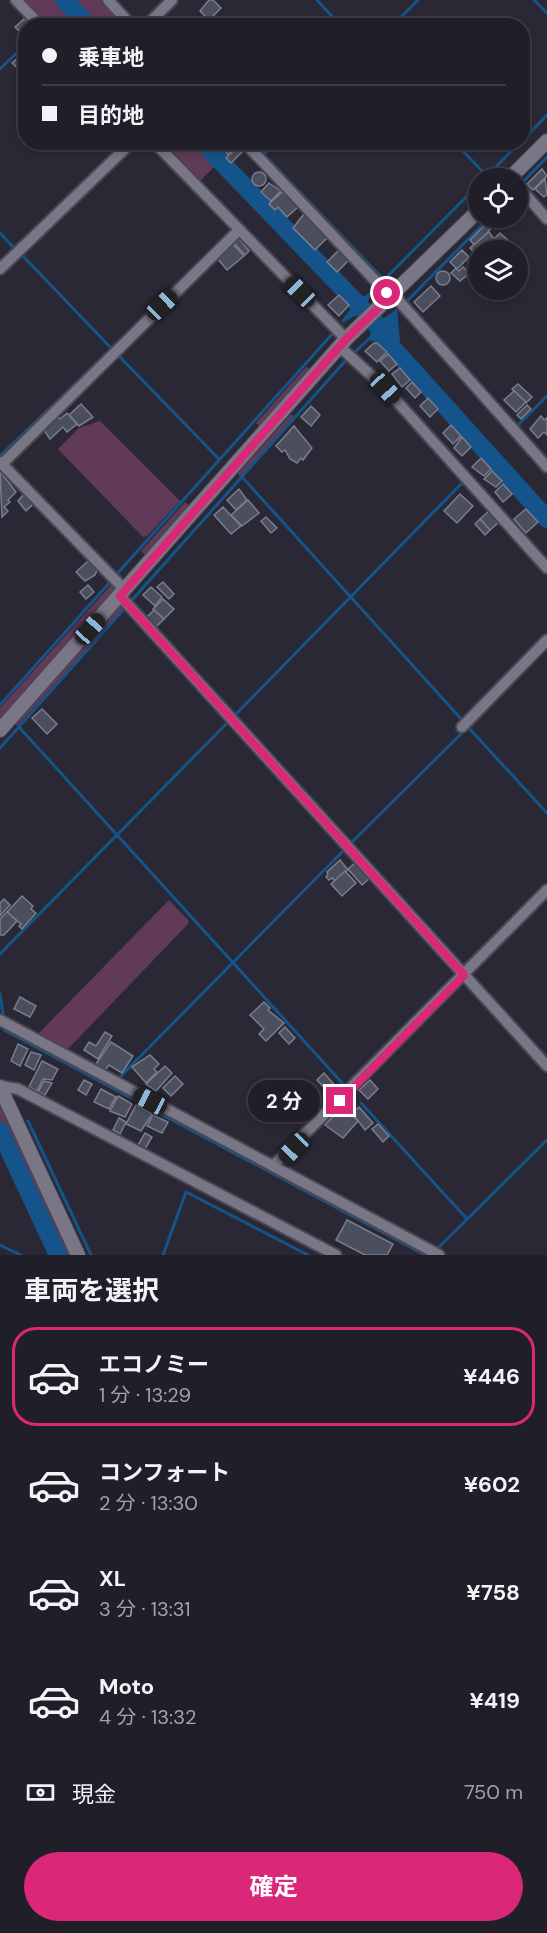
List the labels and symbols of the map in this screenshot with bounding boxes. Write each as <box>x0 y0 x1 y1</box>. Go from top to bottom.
car <box>281 273 319 311</box>
route start <box>373 279 400 306</box>
car <box>143 286 181 324</box>
car <box>366 369 404 407</box>
car <box>71 610 109 648</box>
callout: 2 分 <box>247 1080 319 1122</box>
car <box>130 1085 170 1117</box>
route end <box>326 1087 353 1114</box>
car <box>275 1129 313 1167</box>

